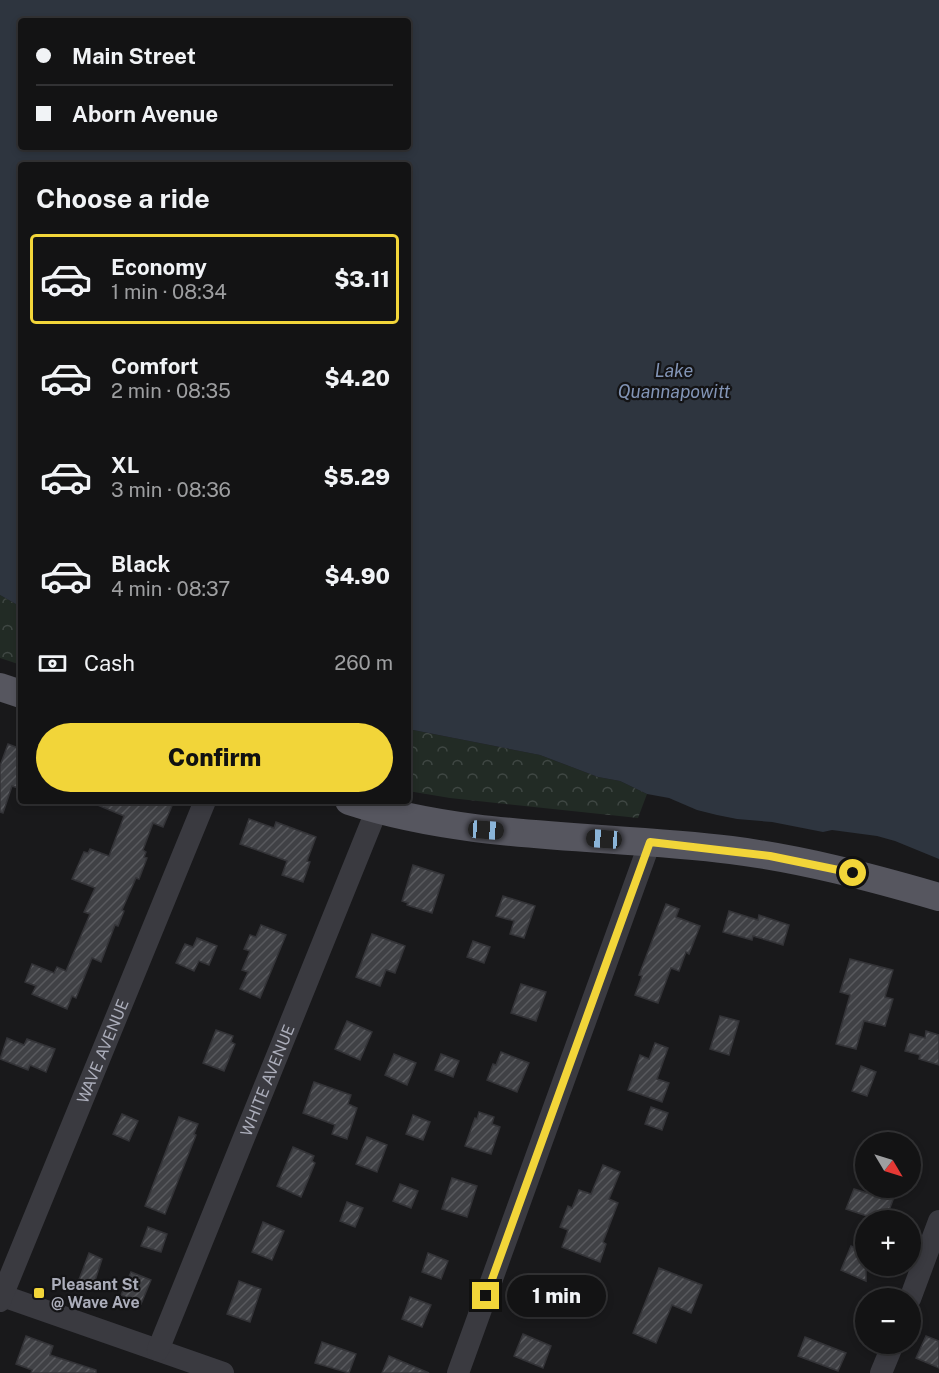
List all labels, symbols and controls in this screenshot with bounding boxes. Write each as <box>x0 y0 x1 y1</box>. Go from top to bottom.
text: Main Street <box>72 43 196 69</box>
text: Aborn Avenue <box>72 101 218 127</box>
text: Choose a ride <box>36 182 210 214</box>
icon: car <box>39 252 93 306</box>
text: Economy <box>111 254 207 280</box>
text: $3.11 <box>334 266 390 292</box>
text: 1 min · 08:34 <box>111 280 227 304</box>
icon: car <box>39 351 93 405</box>
text: Comfort <box>111 353 198 379</box>
water label: Lake Quannapowitt <box>618 360 731 402</box>
text: $4.20 <box>324 365 390 391</box>
text: 2 min · 08:35 <box>111 379 231 403</box>
icon: car <box>39 450 93 504</box>
text: XL <box>111 452 139 478</box>
text: $5.29 <box>324 464 390 490</box>
text: 3 min · 08:36 <box>111 478 231 502</box>
icon: car <box>39 549 93 603</box>
text: Black <box>111 551 170 577</box>
text: $4.90 <box>324 563 390 589</box>
text: 4 min · 08:37 <box>111 577 230 601</box>
icon: cash <box>36 647 69 680</box>
text: Cash <box>84 650 135 676</box>
text: 260 m <box>334 651 393 675</box>
button: Confirm <box>36 723 393 792</box>
car <box>467 820 505 840</box>
car <box>585 829 623 849</box>
route start <box>839 859 866 886</box>
street label: WAVE AVENUE <box>73 996 132 1106</box>
street label: WHITE AVENUE <box>236 1022 298 1139</box>
north arrow <box>855 1132 921 1198</box>
map controls <box>855 1132 921 1354</box>
button: + <box>855 1210 921 1276</box>
place label: Pleasant St @ Wave Ave <box>51 1275 140 1312</box>
callout: 1 min <box>507 1275 606 1317</box>
route end <box>472 1282 499 1309</box>
text: 1 min <box>532 1284 581 1308</box>
marker: Pleasant St @ Wave Ave <box>32 1286 46 1300</box>
button: − <box>855 1288 921 1354</box>

